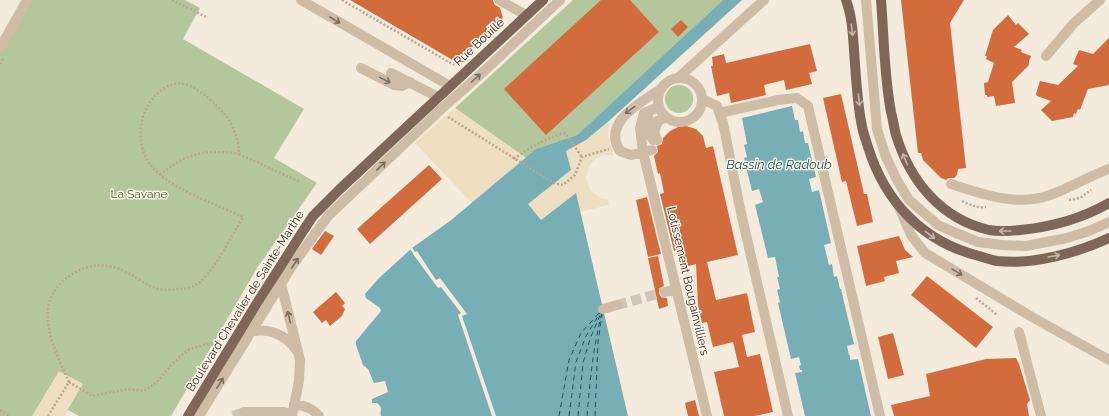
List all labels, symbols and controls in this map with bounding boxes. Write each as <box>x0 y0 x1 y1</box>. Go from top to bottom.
street label: Rue Bouillé <box>451 15 507 69</box>
one-way arrow <box>329 16 341 24</box>
one-way arrow <box>848 23 856 36</box>
one-way arrow <box>471 73 481 83</box>
one-way arrow <box>378 77 390 85</box>
one-way arrow <box>855 93 863 106</box>
one-way arrow <box>625 106 636 115</box>
one-way arrow <box>901 153 908 165</box>
water label: Bassin de Radoub <box>726 157 832 172</box>
one-way arrow <box>376 162 386 171</box>
park label: La Savane <box>110 187 168 201</box>
street label: Lotissement Bougainvilliers <box>664 205 712 357</box>
street label: Boulevard Chevalier de Sainte-Marthe <box>183 208 307 394</box>
one-way arrow <box>999 227 1012 235</box>
one-way arrow <box>924 230 935 239</box>
one-way arrow <box>1047 252 1060 260</box>
one-way arrow <box>291 258 299 269</box>
one-way arrow <box>951 269 963 277</box>
one-way arrow <box>285 311 293 324</box>
one-way arrow <box>216 377 224 389</box>

